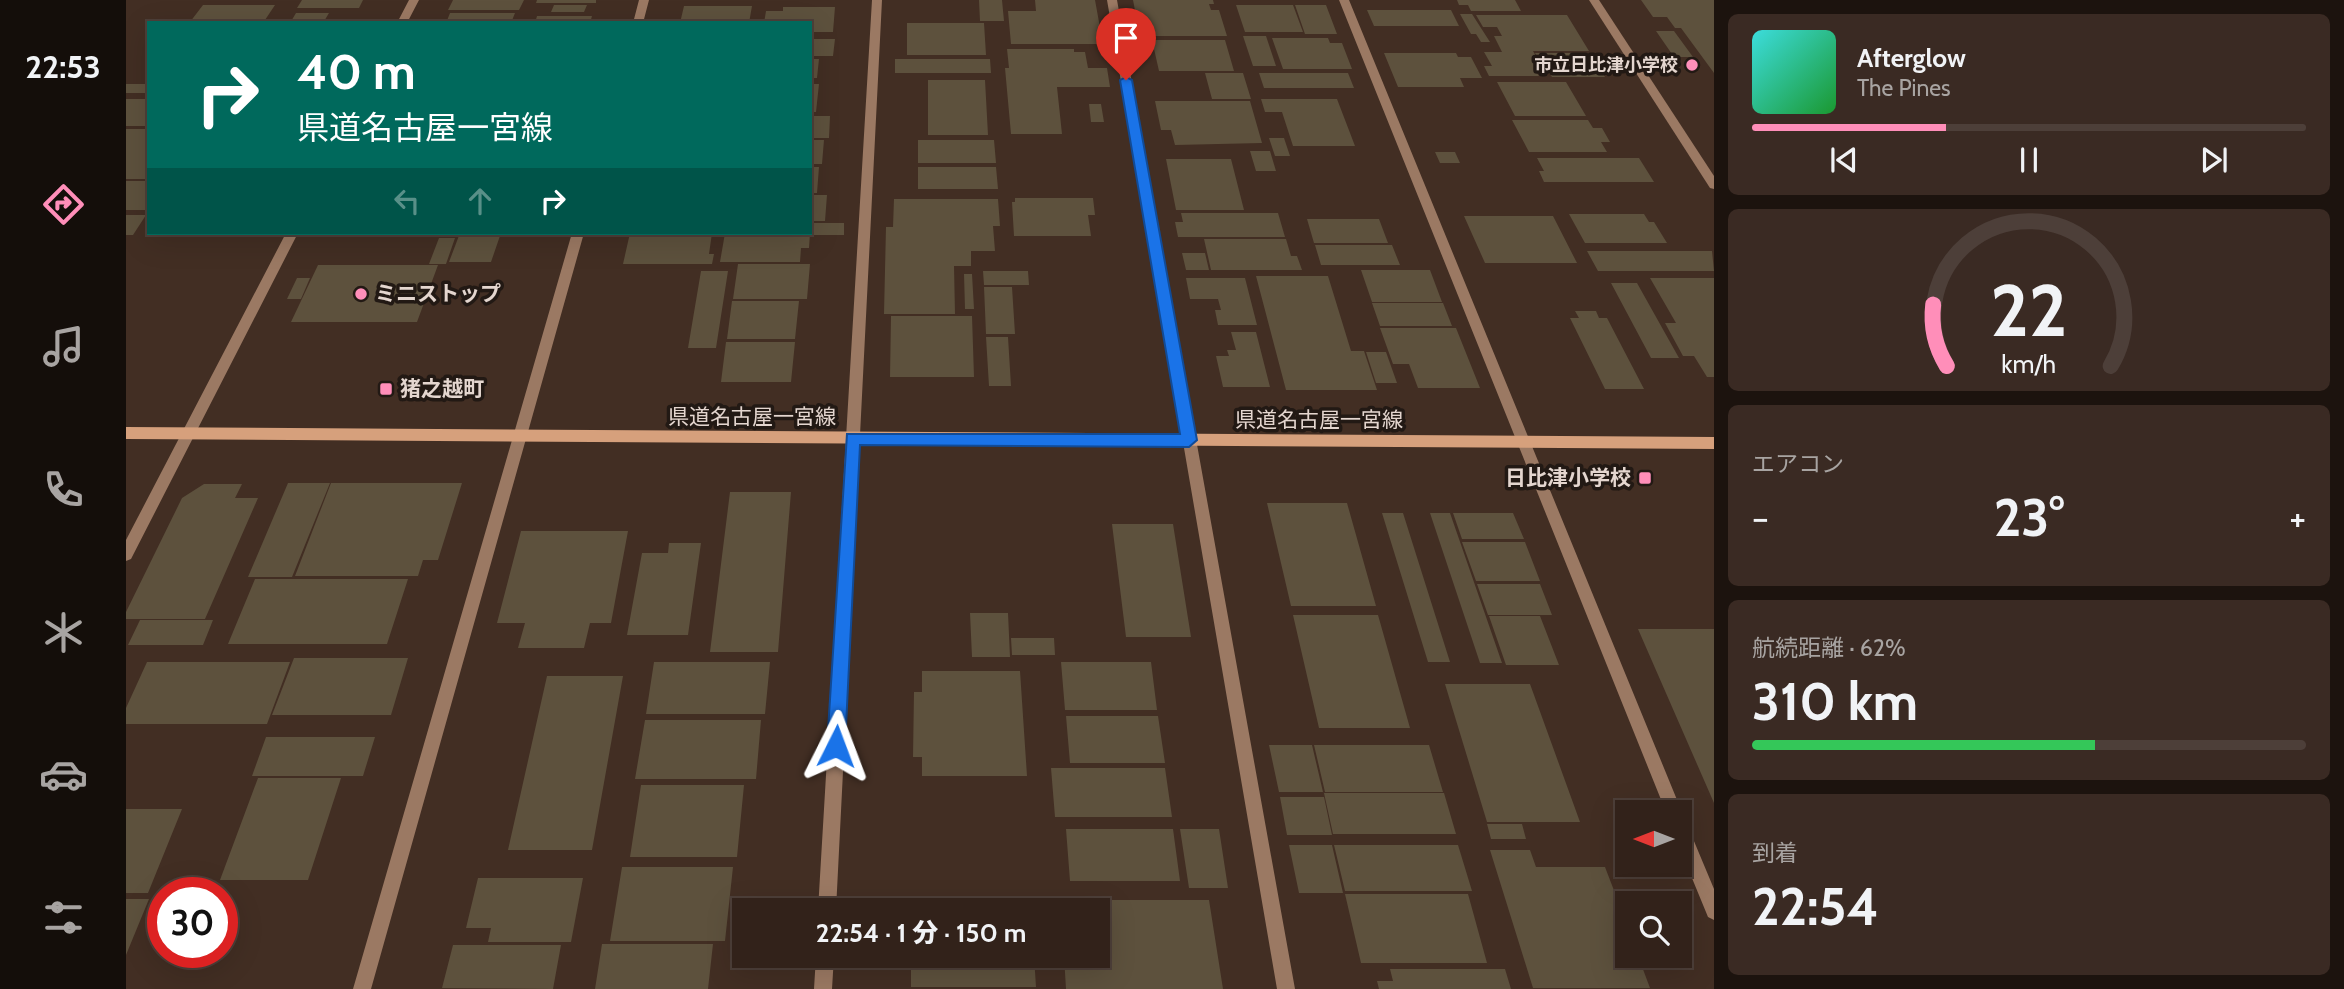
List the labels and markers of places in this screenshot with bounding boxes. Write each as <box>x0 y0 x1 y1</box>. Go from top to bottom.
pin <box>1096 8 1156 80</box>
place label: 市立日比津小学校 <box>1534 54 1678 76</box>
marker: 市立日比津小学校 <box>1684 57 1700 73</box>
place label: ミニストップ <box>375 281 501 306</box>
marker: ミニストップ <box>353 286 369 302</box>
place label: 猪之越町 <box>400 376 484 401</box>
marker: 猪之越町 <box>378 381 394 397</box>
place label: 日比津小学校 <box>1505 465 1631 490</box>
marker: 日比津小学校 <box>1637 470 1653 486</box>

